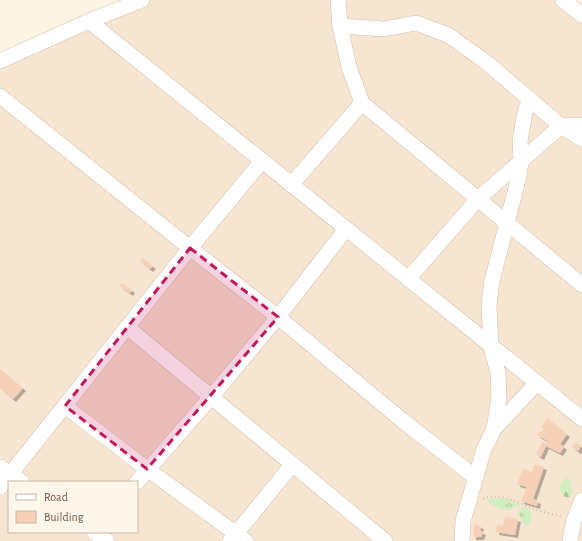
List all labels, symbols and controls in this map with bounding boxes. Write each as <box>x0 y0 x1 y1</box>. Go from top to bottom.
legend <box>8 481 138 533</box>
text: Road <box>44 491 68 503</box>
text: Building <box>44 511 84 523</box>

